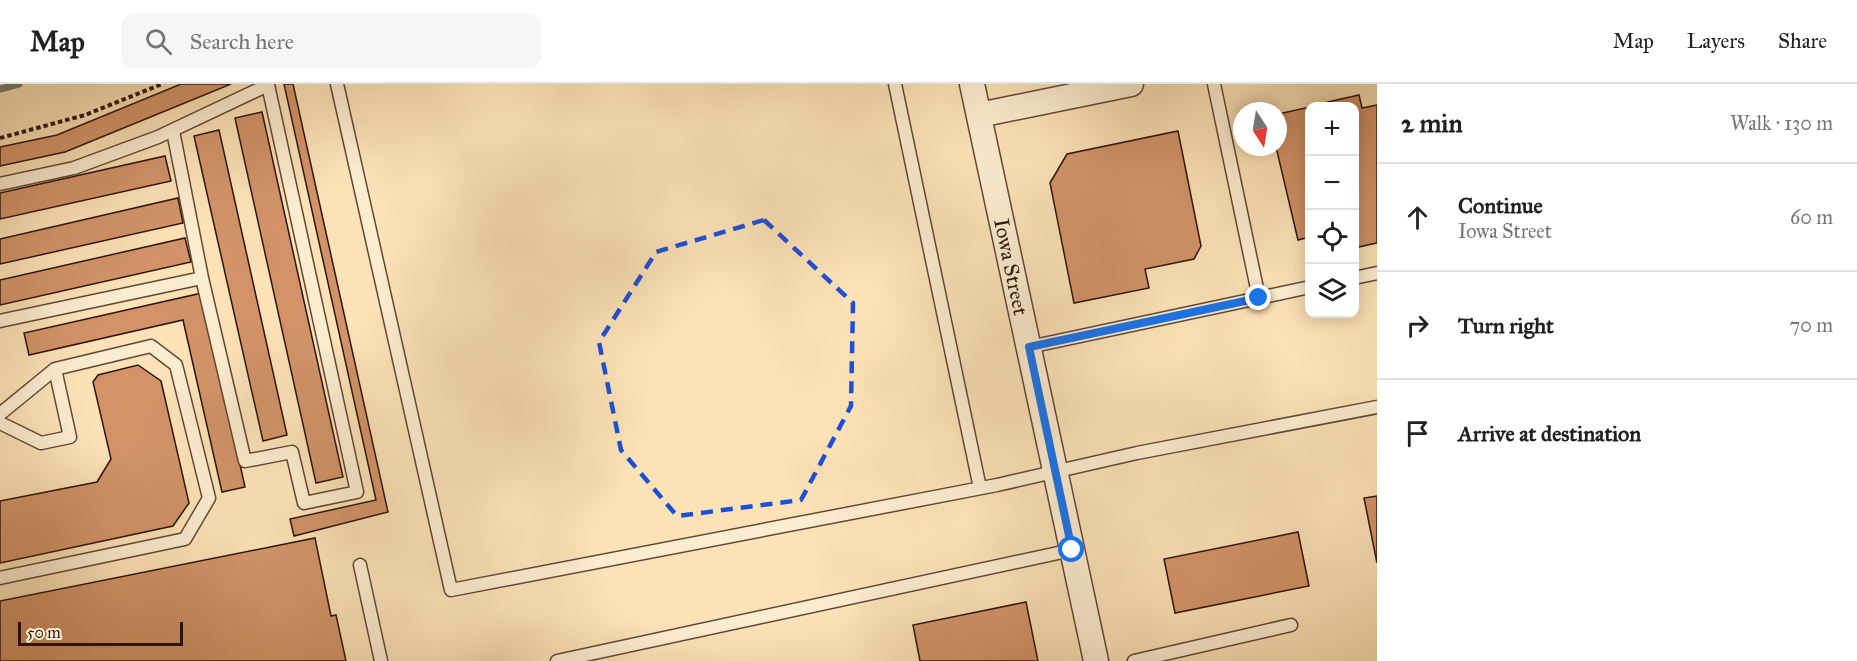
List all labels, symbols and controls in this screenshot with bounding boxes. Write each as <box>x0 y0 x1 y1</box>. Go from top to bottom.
search box <box>121 14 541 68</box>
text: Map <box>30 24 85 59</box>
icon: search <box>142 25 175 58</box>
text: Search here <box>190 28 294 55</box>
text: Map <box>1613 28 1654 54</box>
text: Layers <box>1687 28 1745 54</box>
text: Share <box>1778 28 1827 54</box>
north arrow <box>1233 102 1287 156</box>
map controls <box>1305 102 1359 318</box>
button: + <box>1305 102 1359 156</box>
text: 2 min <box>1401 107 1462 139</box>
text: Walk · 130 m <box>1730 111 1833 135</box>
button: − <box>1305 156 1359 210</box>
text: Continue <box>1458 192 1543 219</box>
icon: ahead <box>1401 201 1434 234</box>
text: 60 m <box>1790 205 1833 229</box>
button: locate <box>1305 210 1359 264</box>
street label: Iowa Street <box>988 216 1034 318</box>
text: Iowa Street <box>1458 219 1552 243</box>
button: layers <box>1305 264 1359 318</box>
route end <box>1245 284 1271 310</box>
icon: right <box>1401 309 1434 342</box>
text: Turn right <box>1458 312 1554 339</box>
text: 70 m <box>1790 313 1833 337</box>
icon: arrive <box>1401 417 1434 450</box>
text: Arrive at destination <box>1458 420 1641 447</box>
route start <box>1058 536 1084 562</box>
scale bar <box>18 619 183 646</box>
text: 50 m <box>27 623 61 642</box>

